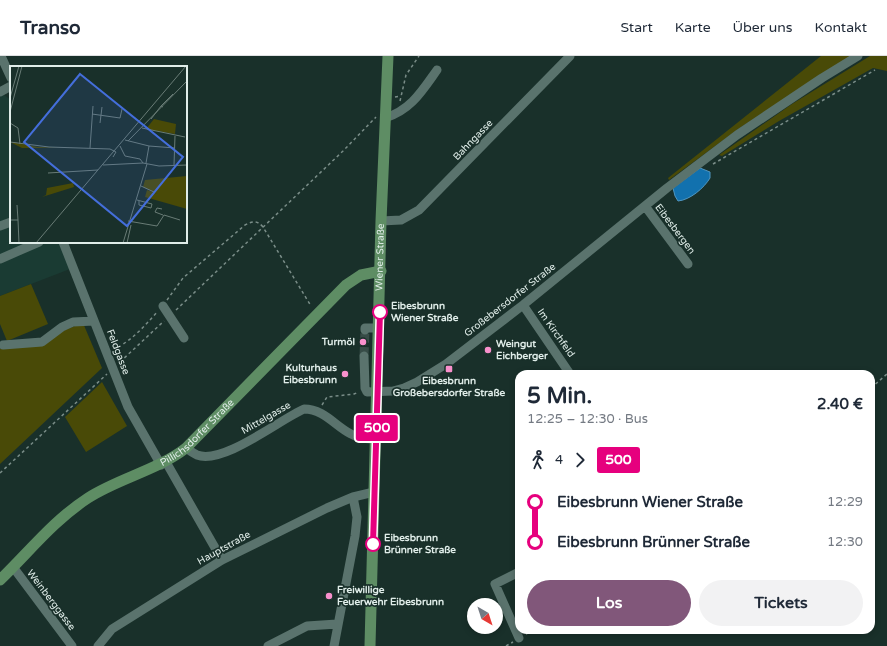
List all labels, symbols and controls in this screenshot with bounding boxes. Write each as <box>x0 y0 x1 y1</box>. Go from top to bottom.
text: Transo <box>20 17 81 39</box>
text: Start <box>621 19 653 36</box>
text: Karte <box>675 19 711 36</box>
text: Über uns <box>733 19 793 36</box>
text: Kontakt <box>815 19 867 36</box>
inset map <box>10 66 187 243</box>
street label: Bahngasse <box>451 117 496 163</box>
street label: Eibesbergen <box>652 202 698 256</box>
street label: Wiener Straße <box>373 223 387 291</box>
street label: Großebersdorfer Straße <box>462 260 558 339</box>
place label: Eibesbrunn Wiener Straße <box>391 300 459 324</box>
marker: Eibesbrunn Wiener Straße <box>372 304 388 320</box>
street label: Im Kirchfeld <box>535 306 577 360</box>
street label: Feldgasse <box>104 328 132 377</box>
place label: Turmöl <box>321 336 355 348</box>
marker: Turmöl <box>358 337 368 347</box>
place label: Weingut Eichberger <box>496 338 548 362</box>
marker: Weingut Eichberger <box>483 345 493 355</box>
place label: Kulturhaus Eibesbrunn <box>283 362 337 386</box>
marker: Eibesbrunn Großebersdorfer Straße <box>444 364 454 374</box>
marker: Kulturhaus Eibesbrunn <box>340 369 350 379</box>
place label: Eibesbrunn Großebersdorfer Straße <box>393 375 506 399</box>
text: 5 Min. <box>527 383 592 409</box>
text: 2.40 € <box>817 395 863 413</box>
street label: Pillichsdorfer Straße <box>158 396 237 469</box>
street label: Mittelgasse <box>239 399 293 437</box>
text: 12:25 – 12:30 · Bus <box>527 411 648 427</box>
line badge: 500 <box>354 415 400 441</box>
text: 500 <box>364 419 390 436</box>
icon: walk <box>527 449 549 471</box>
icon: forward <box>569 449 591 471</box>
text: 500 <box>605 451 632 468</box>
text: 4 <box>555 452 563 468</box>
text: Eibesbrunn Wiener Straße <box>557 493 743 511</box>
text: 12:29 <box>827 494 863 510</box>
street label: Hauptstraße <box>195 528 253 568</box>
place label: Eibesbrunn Brünner Straße <box>384 532 456 556</box>
text: Eibesbrunn Brünner Straße <box>557 533 750 551</box>
text: 12:30 <box>827 534 863 550</box>
marker: Eibesbrunn Brünner Straße <box>365 536 381 552</box>
street label: Weinberggasse <box>24 567 78 633</box>
button: Los <box>527 580 691 626</box>
button: Tickets <box>699 580 863 626</box>
place label: Freiwillige Feuerwehr Eibesbrunn <box>337 584 444 608</box>
marker: Freiwillige Feuerwehr Eibesbrunn <box>324 591 334 601</box>
north arrow <box>467 598 503 634</box>
map controls <box>467 598 503 634</box>

